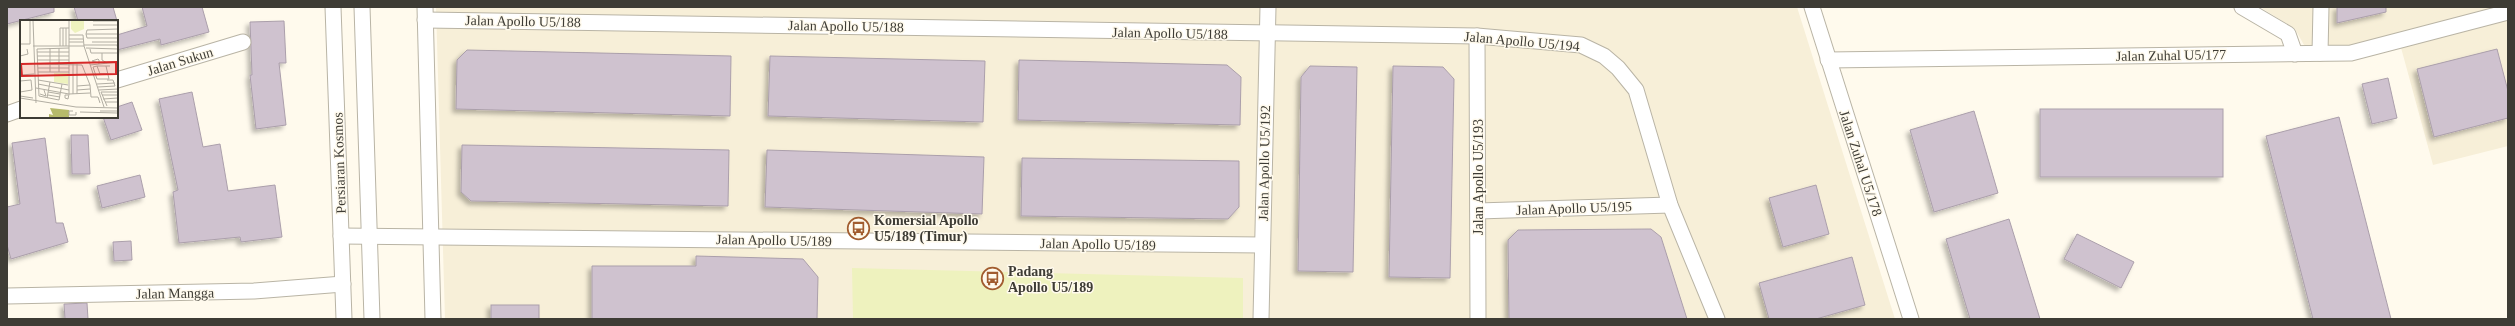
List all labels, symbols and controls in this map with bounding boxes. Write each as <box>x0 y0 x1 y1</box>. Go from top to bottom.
street label: Jalan Apollo U5/188 <box>465 13 581 30</box>
street label: Jalan Apollo U5/188 <box>788 18 904 35</box>
inset map <box>20 20 118 118</box>
street label: Jalan Apollo U5/188 <box>1112 25 1228 42</box>
street label: Jalan Apollo U5/194 <box>1464 29 1580 54</box>
street label: Jalan Sukun <box>145 44 215 79</box>
street label: Jalan Zuhal U5/177 <box>2116 47 2226 64</box>
street label: Jalan Apollo U5/192 <box>1256 105 1273 221</box>
street label: Jalan Zuhal U5/178 <box>1836 108 1885 218</box>
street label: Persiaran Kosmos <box>330 112 349 214</box>
street label: Jalan Apollo U5/193 <box>1471 119 1486 235</box>
street label: Jalan Apollo U5/195 <box>1516 199 1632 218</box>
place label: Komersial Apollo U5/189 (Timur) <box>874 213 979 245</box>
bus stop icon: Komersial Apollo U5/189 (Timur) <box>845 215 871 241</box>
street label: Jalan Apollo U5/189 <box>716 232 832 249</box>
street label: Jalan Apollo U5/189 <box>1040 236 1156 253</box>
place label: Padang Apollo U5/189 <box>1008 264 1093 295</box>
bus stop icon: Padang Apollo U5/189 <box>979 266 1005 292</box>
street label: Jalan Mangga <box>136 285 215 302</box>

